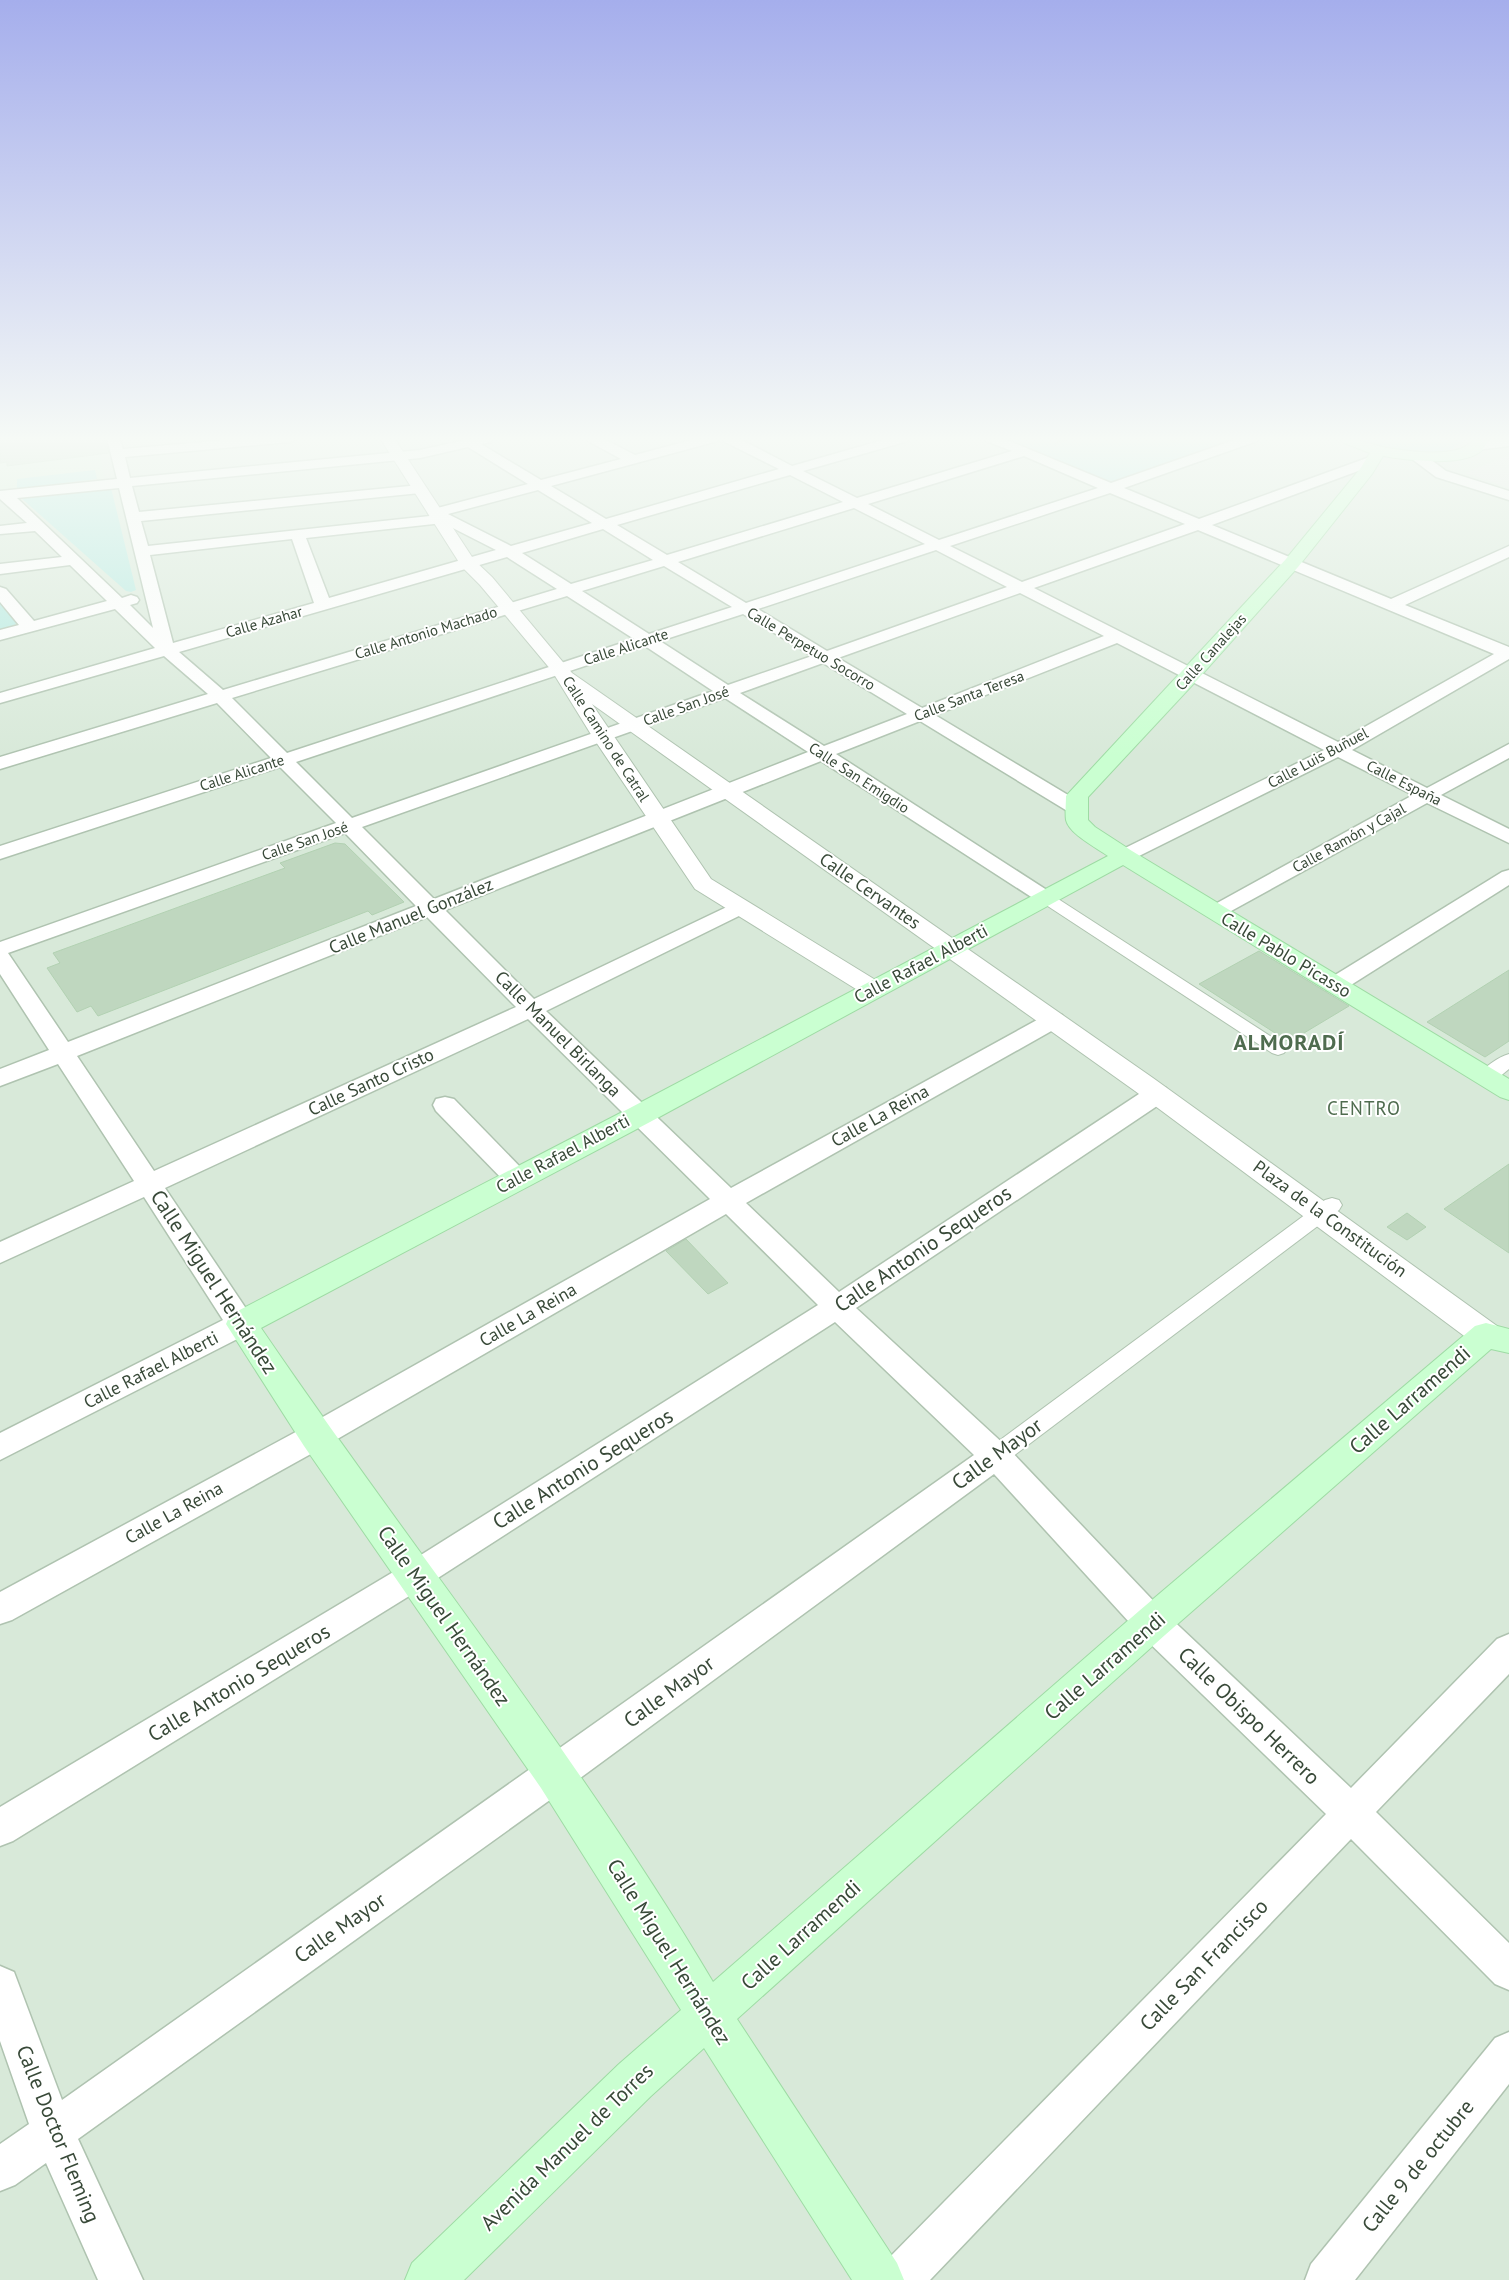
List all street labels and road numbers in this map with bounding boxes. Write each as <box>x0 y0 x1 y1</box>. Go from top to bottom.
street label: Calle Azahar <box>223 601 304 642</box>
street label: Calle Antonio Machado <box>352 602 499 663</box>
street label: Calle Perpetuo Socorro <box>744 603 879 694</box>
street label: Calle Canalejas <box>1171 609 1250 694</box>
street label: Calle Alicante <box>581 624 671 669</box>
street label: Calle Santa Teresa <box>911 666 1027 725</box>
street label: Calle Camino de Catral <box>559 672 654 806</box>
street label: Calle San José <box>640 681 731 730</box>
street label: Calle Luis Buñuel <box>1264 723 1372 792</box>
street label: Calle San Emigdio <box>805 738 913 817</box>
street label: Calle Alicante <box>197 750 287 795</box>
street label: Calle España <box>1364 756 1445 810</box>
street label: Calle Ramón y Cajal <box>1289 798 1409 877</box>
street label: Calle San José <box>259 817 351 864</box>
street label: Calle Cervantes <box>815 847 925 934</box>
street label: Calle Manuel González <box>325 872 496 959</box>
street label: Calle Pablo Picasso <box>1217 907 1356 1003</box>
street label: Calle Rafael Alberti <box>850 919 992 1009</box>
street label: Calle Manuel Birlanga <box>490 966 626 1102</box>
street label: Calle Santo Cristo <box>304 1042 437 1121</box>
street label: Calle La Reina <box>827 1079 933 1152</box>
street label: Calle Rafael Alberti <box>492 1109 634 1199</box>
street label: Plaza de la Constitución <box>1249 1155 1412 1282</box>
street label: Calle Antonio Sequeros <box>829 1179 1016 1318</box>
street label: Calle Miguel Hernández <box>145 1185 284 1379</box>
street label: Calle La Reina <box>475 1277 581 1352</box>
street label: Calle Rafael Alberti <box>79 1326 222 1413</box>
street label: Calle Larramendi <box>1343 1339 1476 1460</box>
street label: Calle Antonio Sequeros <box>487 1402 678 1535</box>
street label: Calle Mayor <box>946 1412 1047 1496</box>
street label: Calle La Reina <box>121 1476 227 1549</box>
street label: Calle Miguel Hernández <box>372 1520 517 1711</box>
street label: Calle Larramendi <box>1038 1605 1171 1726</box>
street label: Calle Antonio Sequeros <box>143 1617 335 1748</box>
street label: Calle Obispo Herrero <box>1173 1641 1326 1790</box>
street label: Calle Mayor <box>618 1650 719 1734</box>
street label: Calle Miguel Hernández <box>601 1854 738 2050</box>
street label: Calle Larramendi <box>735 1874 866 1996</box>
street label: Calle Mayor <box>289 1886 391 1969</box>
street label: Calle San Francisco <box>1134 1893 1274 2036</box>
street label: Calle Doctor Fleming <box>11 2041 106 2227</box>
street label: Avenida Manuel de Torres <box>475 2057 659 2236</box>
street label: Calle 9 de octubre <box>1356 2094 1480 2238</box>

